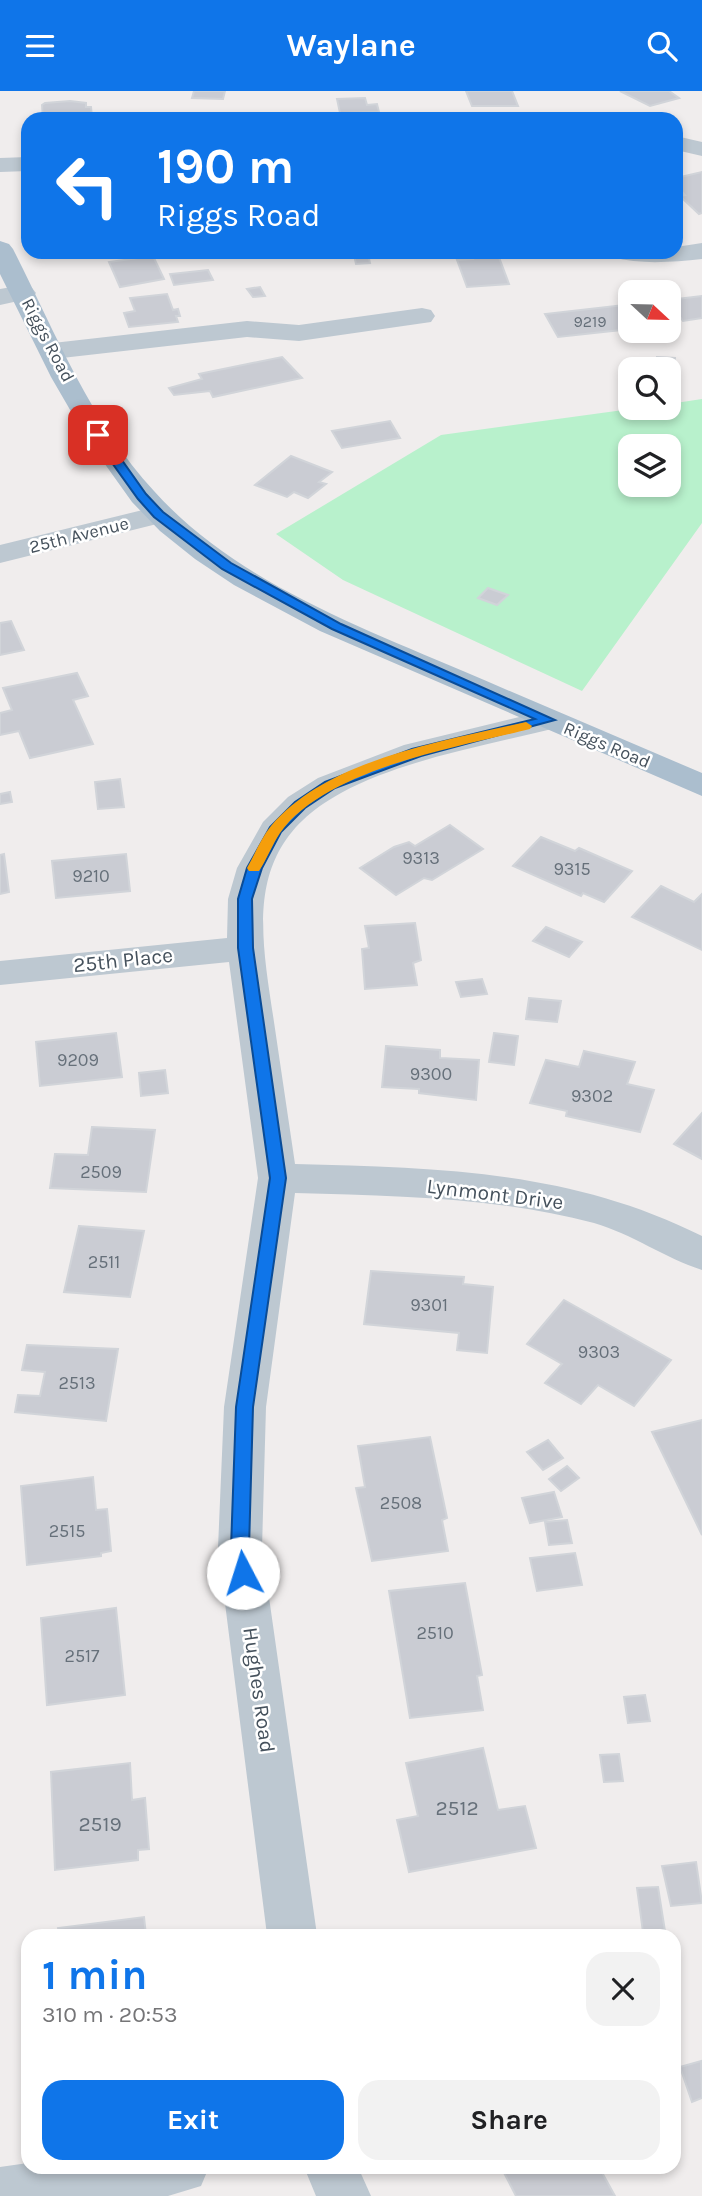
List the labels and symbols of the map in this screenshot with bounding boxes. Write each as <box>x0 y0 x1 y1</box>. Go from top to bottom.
north arrow <box>618 280 681 343</box>
street label: Riggs Road <box>17 294 79 386</box>
house number: 9219 <box>573 312 607 331</box>
pin <box>68 405 128 465</box>
street label: 25th Avenue <box>27 512 131 558</box>
street label: Riggs Road <box>560 717 654 773</box>
house number: 9313 <box>402 847 440 869</box>
house number: 9315 <box>553 858 591 880</box>
house number: 9210 <box>72 865 110 887</box>
street label: 25th Place <box>72 943 174 977</box>
house number: 9209 <box>57 1049 99 1071</box>
house number: 9300 <box>410 1063 452 1085</box>
house number: 9302 <box>571 1085 613 1107</box>
house number: 2509 <box>80 1161 122 1183</box>
street label: Lynmont Drive <box>425 1174 565 1214</box>
house number: 2511 <box>88 1251 120 1273</box>
house number: 9301 <box>410 1294 448 1316</box>
house number: 9303 <box>578 1341 620 1363</box>
house number: 2513 <box>58 1372 96 1394</box>
house number: 2508 <box>380 1492 422 1514</box>
house number: 2515 <box>49 1520 85 1542</box>
position arrow <box>206 1536 280 1610</box>
house number: 2510 <box>416 1622 454 1644</box>
street label: Hughes Road <box>238 1626 280 1754</box>
house number: 2517 <box>65 1645 100 1667</box>
house number: 2512 <box>435 1796 479 1820</box>
house number: 2519 <box>78 1812 122 1836</box>

